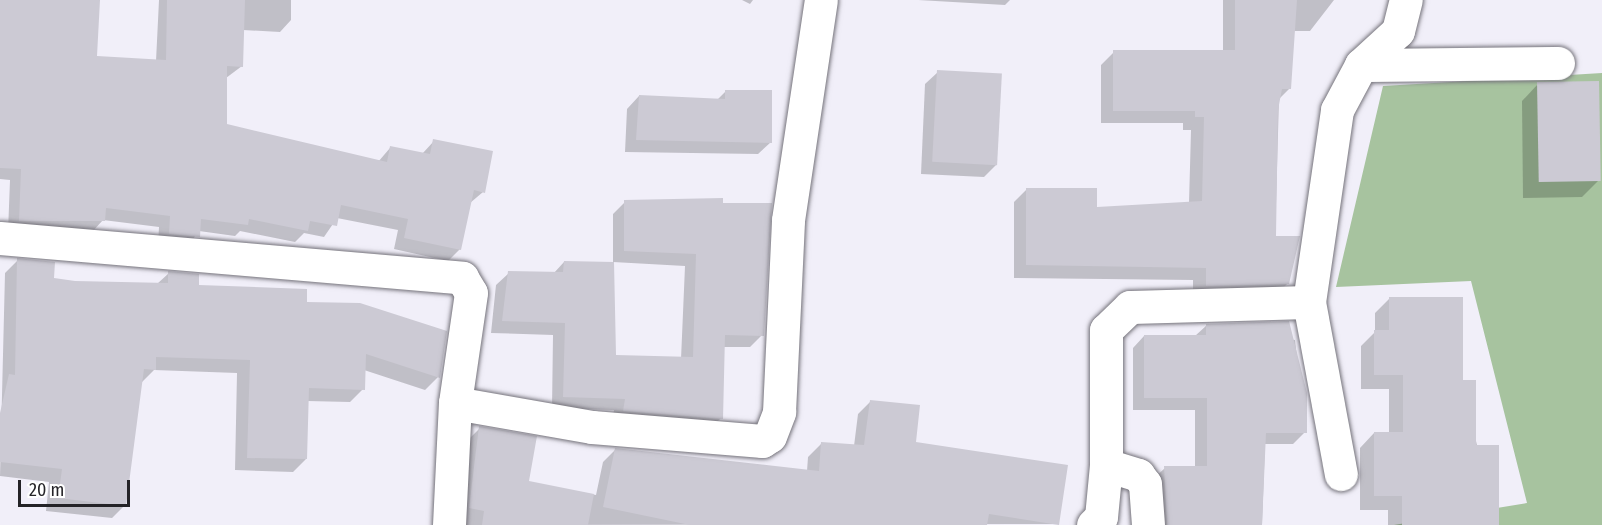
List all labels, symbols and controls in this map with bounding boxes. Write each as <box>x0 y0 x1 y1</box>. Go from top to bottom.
scale bar <box>21 468 134 506</box>
text: 20 m <box>29 479 64 501</box>

